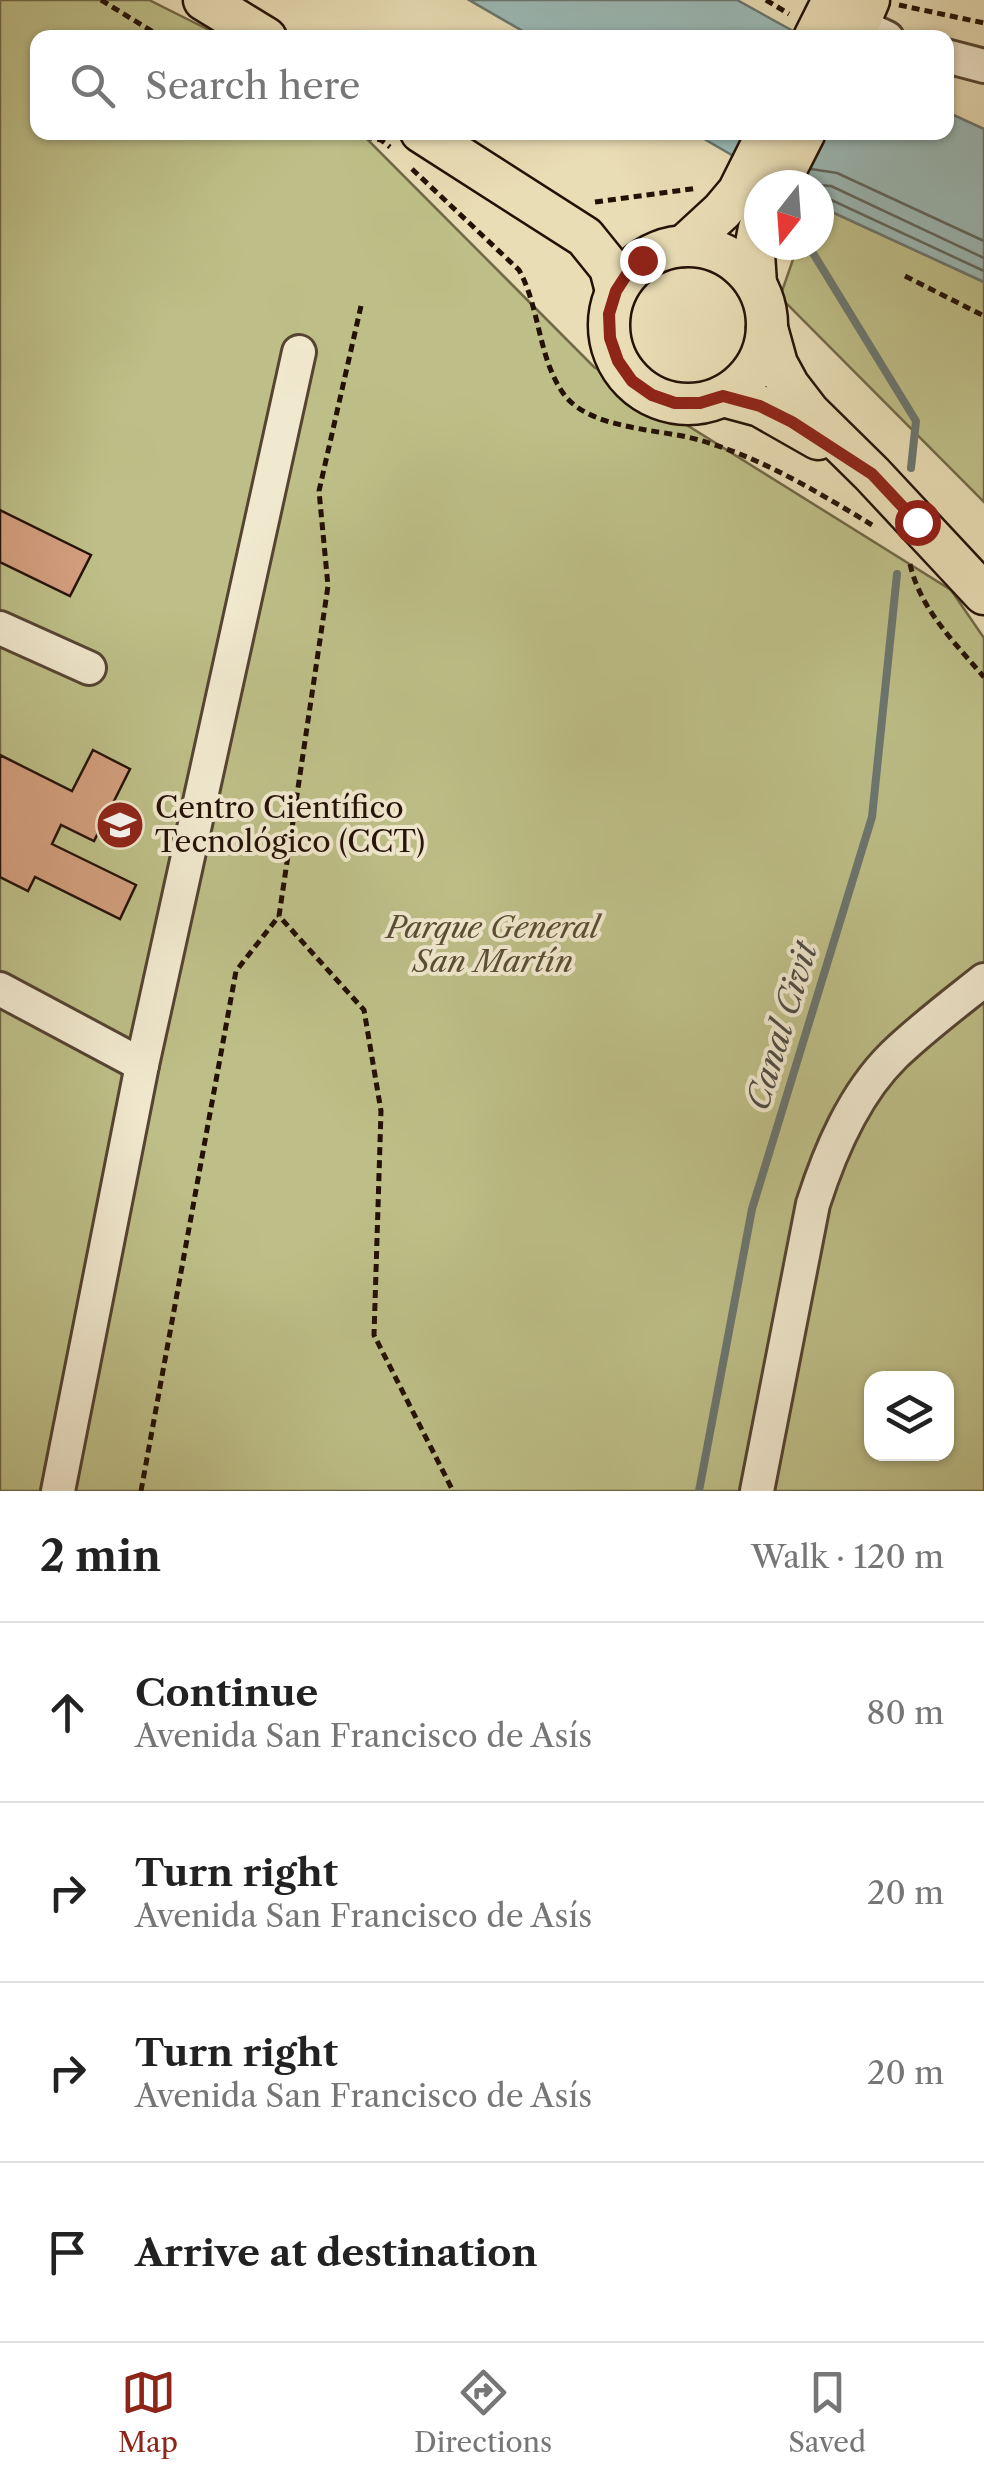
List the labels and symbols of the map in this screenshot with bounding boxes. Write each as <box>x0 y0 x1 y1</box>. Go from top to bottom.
north arrow <box>744 170 834 260</box>
route end <box>620 238 666 284</box>
route start <box>895 500 941 546</box>
place label: Centro Científico Tecnológico (CCT) <box>155 789 425 860</box>
school or university icon: Centro Científico Tecnológico (CCT) <box>94 799 146 851</box>
park label: Parque General San Martín <box>384 909 603 980</box>
water label: Canal Civit <box>738 936 826 1114</box>

